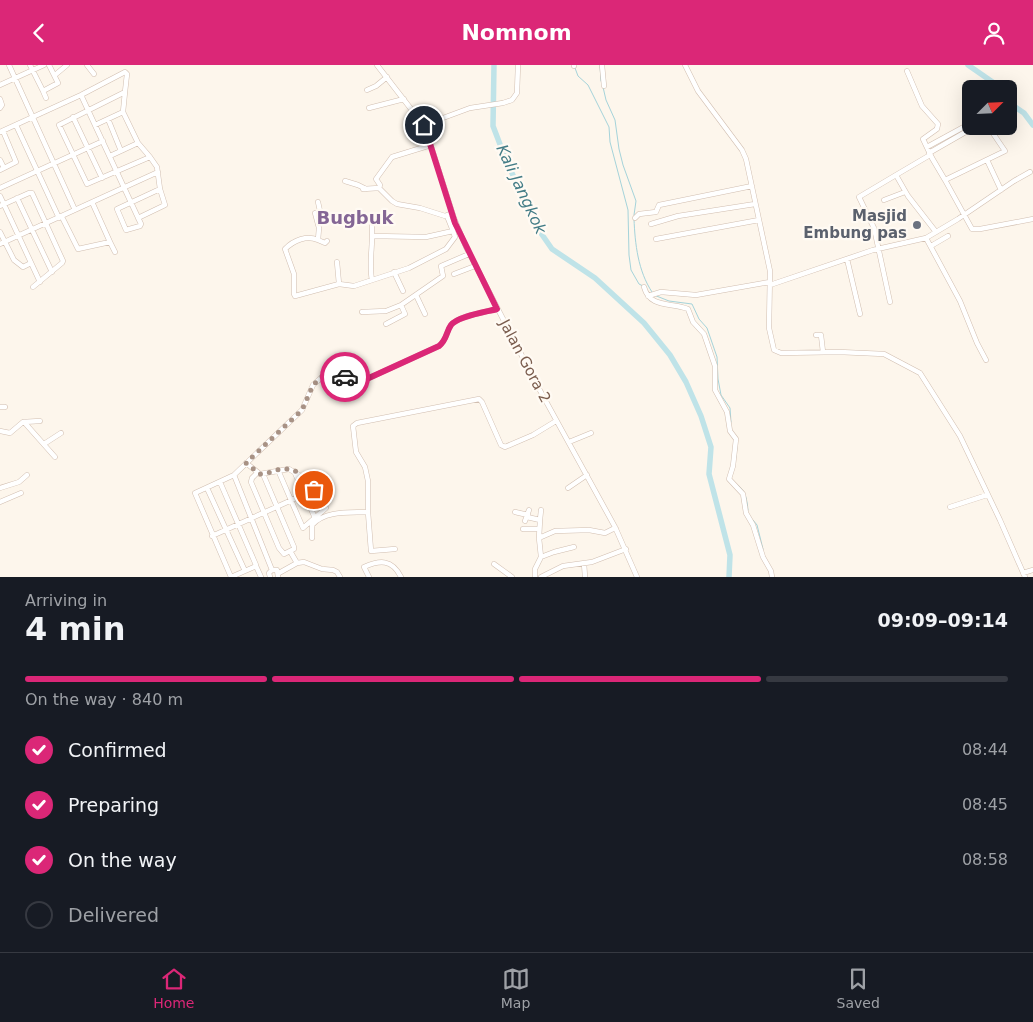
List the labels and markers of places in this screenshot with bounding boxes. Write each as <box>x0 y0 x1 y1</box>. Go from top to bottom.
pin <box>403 104 445 146</box>
place label: Masjid Embung pas <box>803 207 907 242</box>
marker: Masjid Embung pas <box>911 219 923 231</box>
pin <box>293 469 335 511</box>

